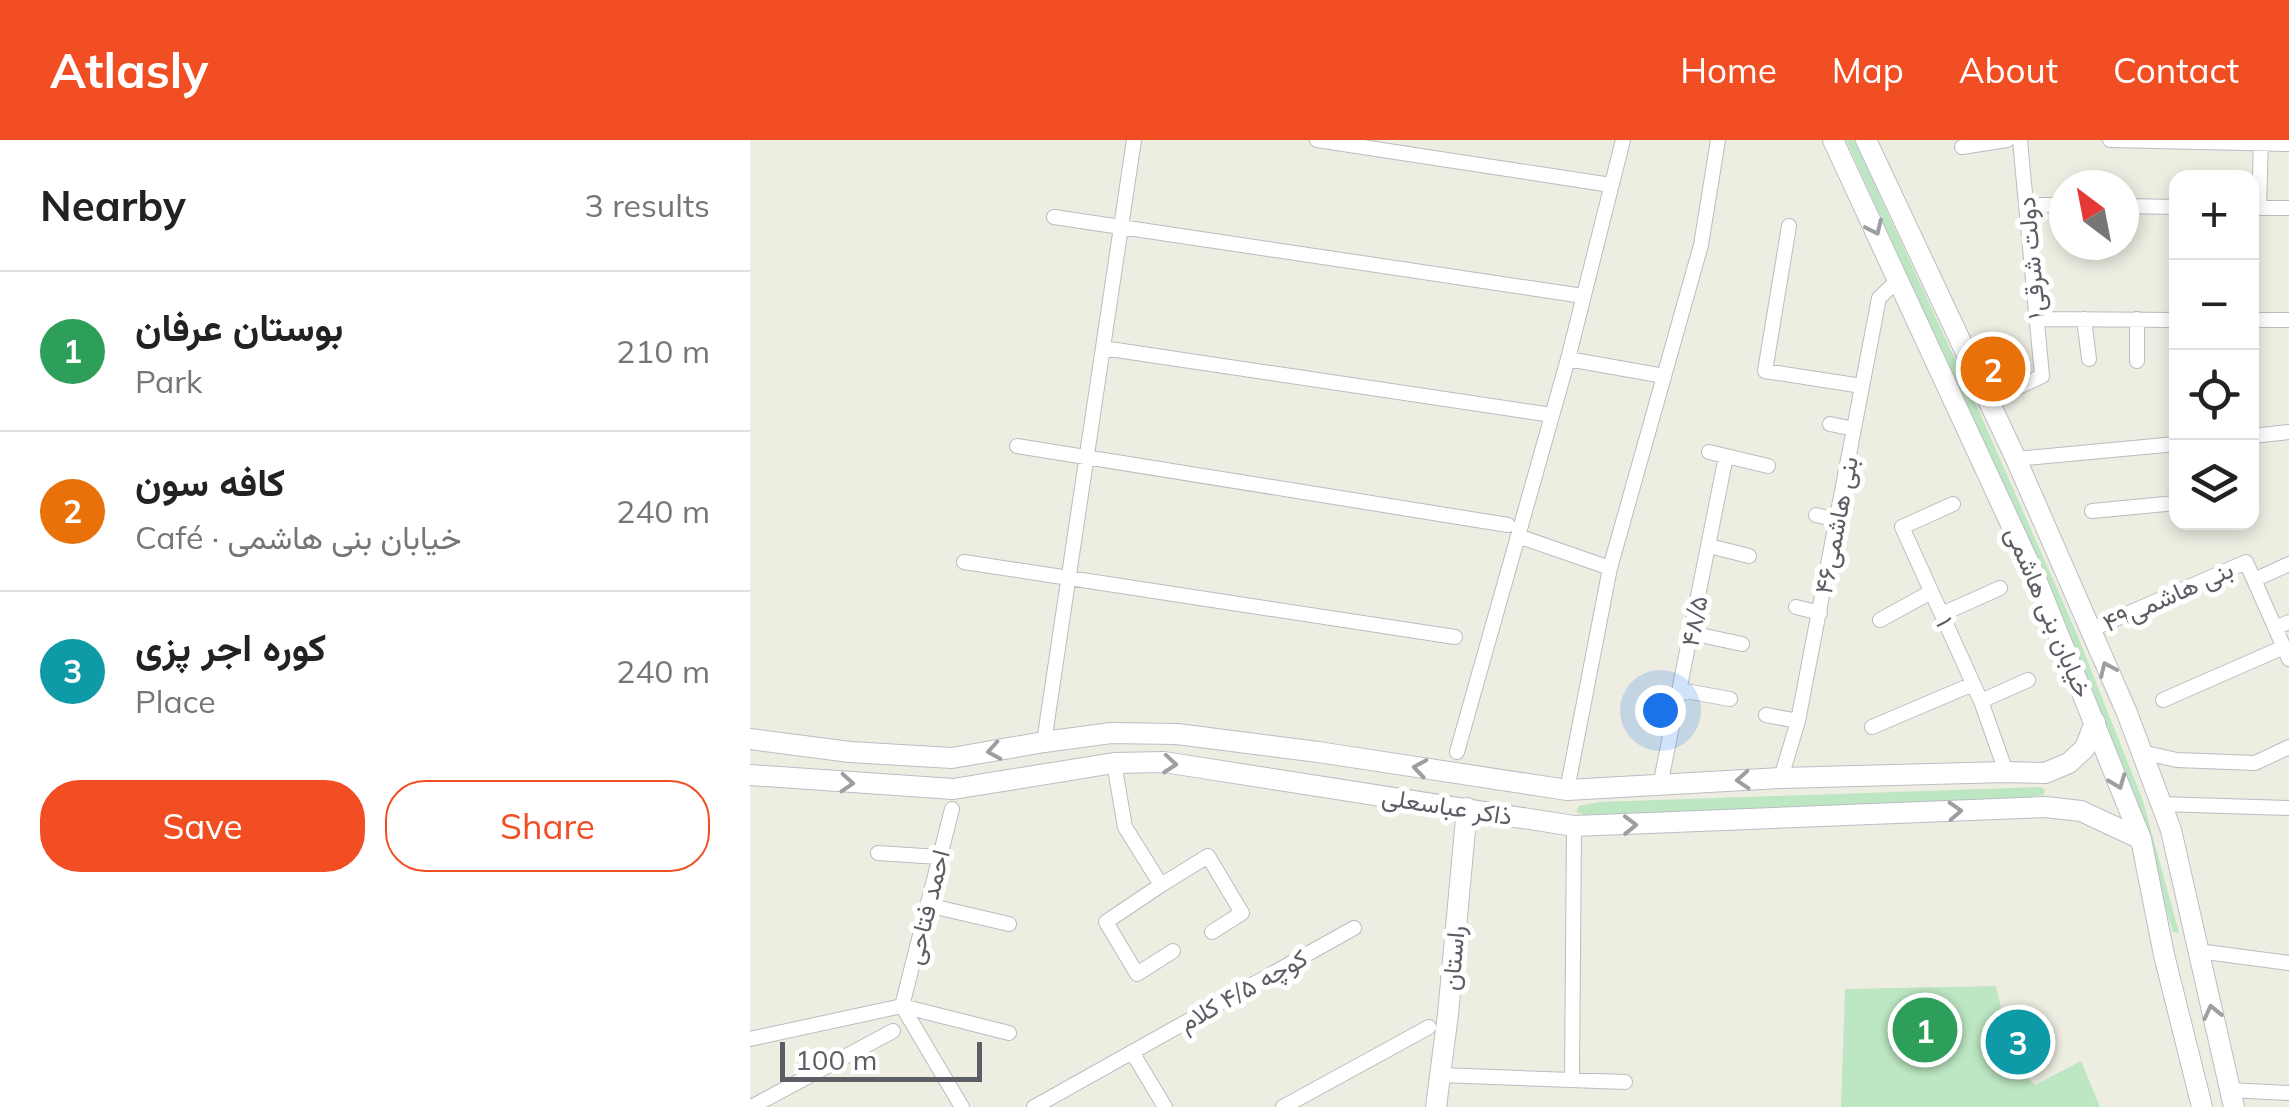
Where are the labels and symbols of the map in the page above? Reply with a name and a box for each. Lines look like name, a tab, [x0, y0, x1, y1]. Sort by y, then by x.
north arrow	[2049, 170, 2139, 260]
street label: ۱دولت شرقی	[2010, 196, 2052, 320]
one-way arrow	[1862, 218, 1882, 236]
pin: 2	[1960, 332, 2026, 406]
street label: بنی هاشمی۴۶	[1807, 453, 1865, 597]
street label: خیابان بنی هاشمی	[1999, 522, 2099, 702]
street label: بنی هاشمی۴۹	[2098, 553, 2238, 639]
street label: ۴۸/۵	[1673, 593, 1714, 649]
street label: ۱	[1930, 612, 1961, 631]
one-way arrow	[2099, 661, 2119, 679]
your location	[1635, 685, 1686, 736]
one-way arrow	[986, 740, 1002, 761]
one-way arrow	[1162, 753, 1178, 774]
one-way arrow	[1412, 759, 1428, 780]
one-way arrow	[1735, 769, 1751, 791]
one-way arrow	[840, 771, 856, 793]
one-way arrow	[2106, 772, 2126, 790]
street label: ذاکر عباسعلی	[1380, 780, 1514, 832]
one-way arrow	[1947, 801, 1963, 822]
one-way arrow	[1622, 815, 1638, 836]
street label: احمد فتاحی	[897, 846, 957, 968]
street label: راستان	[1434, 924, 1472, 992]
street label: کوچه ۴/۵ کلام	[1173, 942, 1313, 1039]
pin: 1	[1892, 992, 1958, 1068]
pin: 3	[1986, 1004, 2050, 1080]
one-way arrow	[2203, 1004, 2224, 1021]
scale bar	[780, 1037, 982, 1082]

